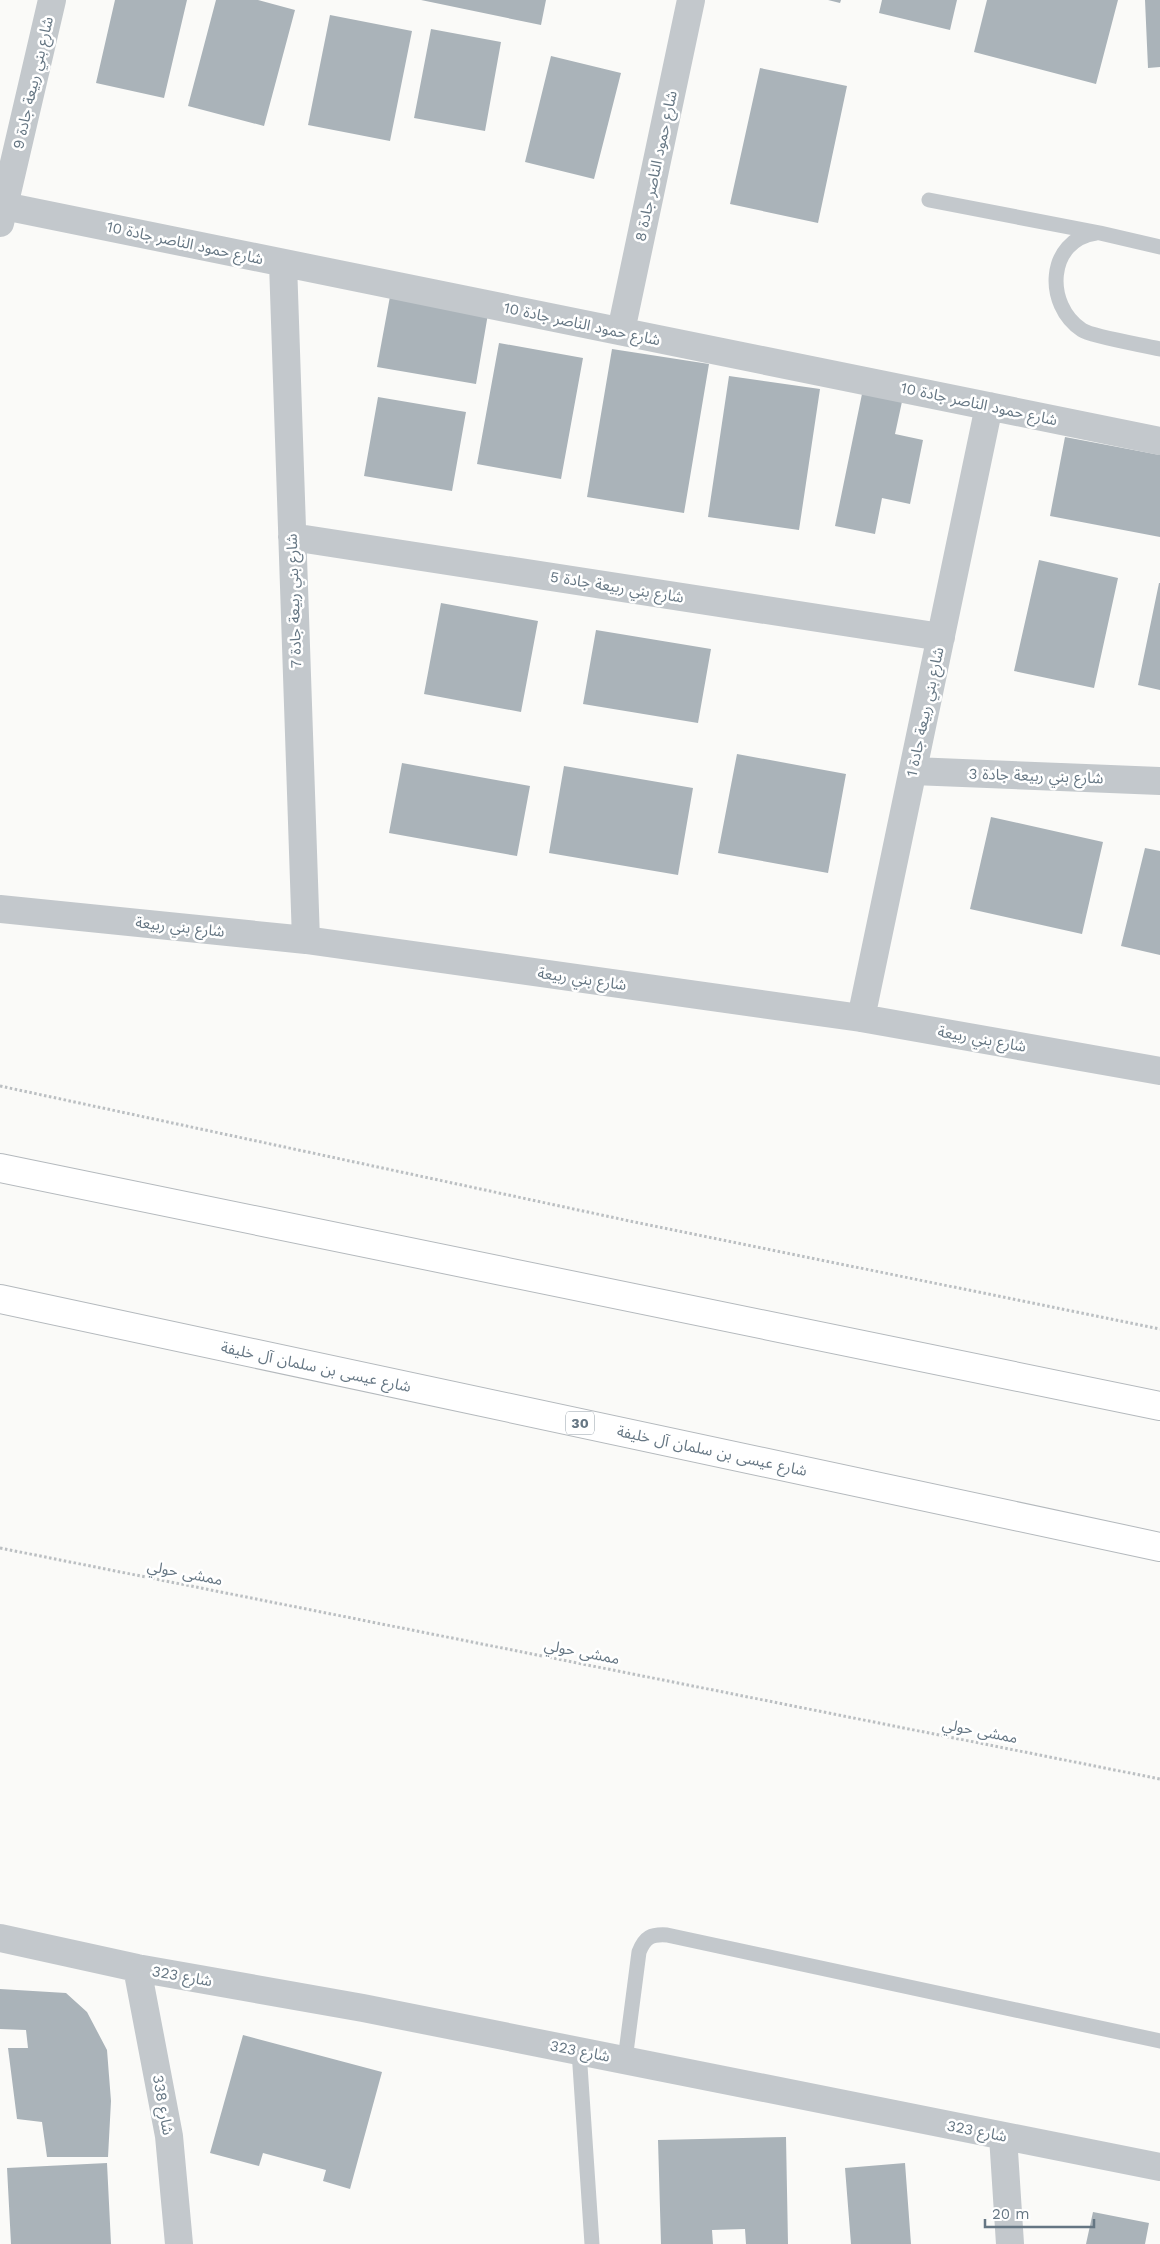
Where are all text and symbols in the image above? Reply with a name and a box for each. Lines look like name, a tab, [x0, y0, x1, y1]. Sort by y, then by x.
street label: شارع بني ربيعة جادة 9	[9, 15, 60, 152]
street label: شارع حمود الناصر جادة 8	[631, 89, 684, 244]
street label: شارع حمود الناصر جادة 10	[104, 218, 265, 271]
street label: شارع حمود الناصر جادة 10	[501, 299, 662, 352]
street label: شارع حمود الناصر جادة 10	[898, 379, 1059, 432]
street label: شارع بني ربيعة جادة 7	[283, 533, 308, 669]
street label: شارع بني ربيعة جادة 5	[549, 568, 685, 609]
street label: شارع بني ربيعة جادة 1	[902, 645, 951, 779]
street label: شارع بني ربيعة جادة 3	[968, 765, 1104, 790]
street label: شارع بني ربيعة	[134, 913, 226, 944]
street label: شارع بني ربيعة	[536, 964, 628, 997]
street label: شارع بني ربيعة	[936, 1022, 1028, 1059]
street label: شارع عيسى بن سلمان آل خليفة	[219, 1338, 413, 1399]
road number: 30	[566, 1412, 594, 1435]
street label: شارع عيسى بن سلمان آل خليفة	[615, 1422, 809, 1483]
street label: ممشى حولي	[145, 1557, 224, 1592]
street label: ممشى حولي	[542, 1636, 621, 1671]
street label: ممشى حولي	[940, 1715, 1019, 1750]
street label: شارع 323	[150, 1962, 214, 1993]
street label: شارع 323	[548, 2036, 612, 2069]
street label: شارع 338	[146, 2073, 177, 2137]
street label: شارع 323	[945, 2116, 1009, 2149]
scale bar	[985, 2196, 1094, 2228]
text: 20 m	[992, 2205, 1030, 2223]

